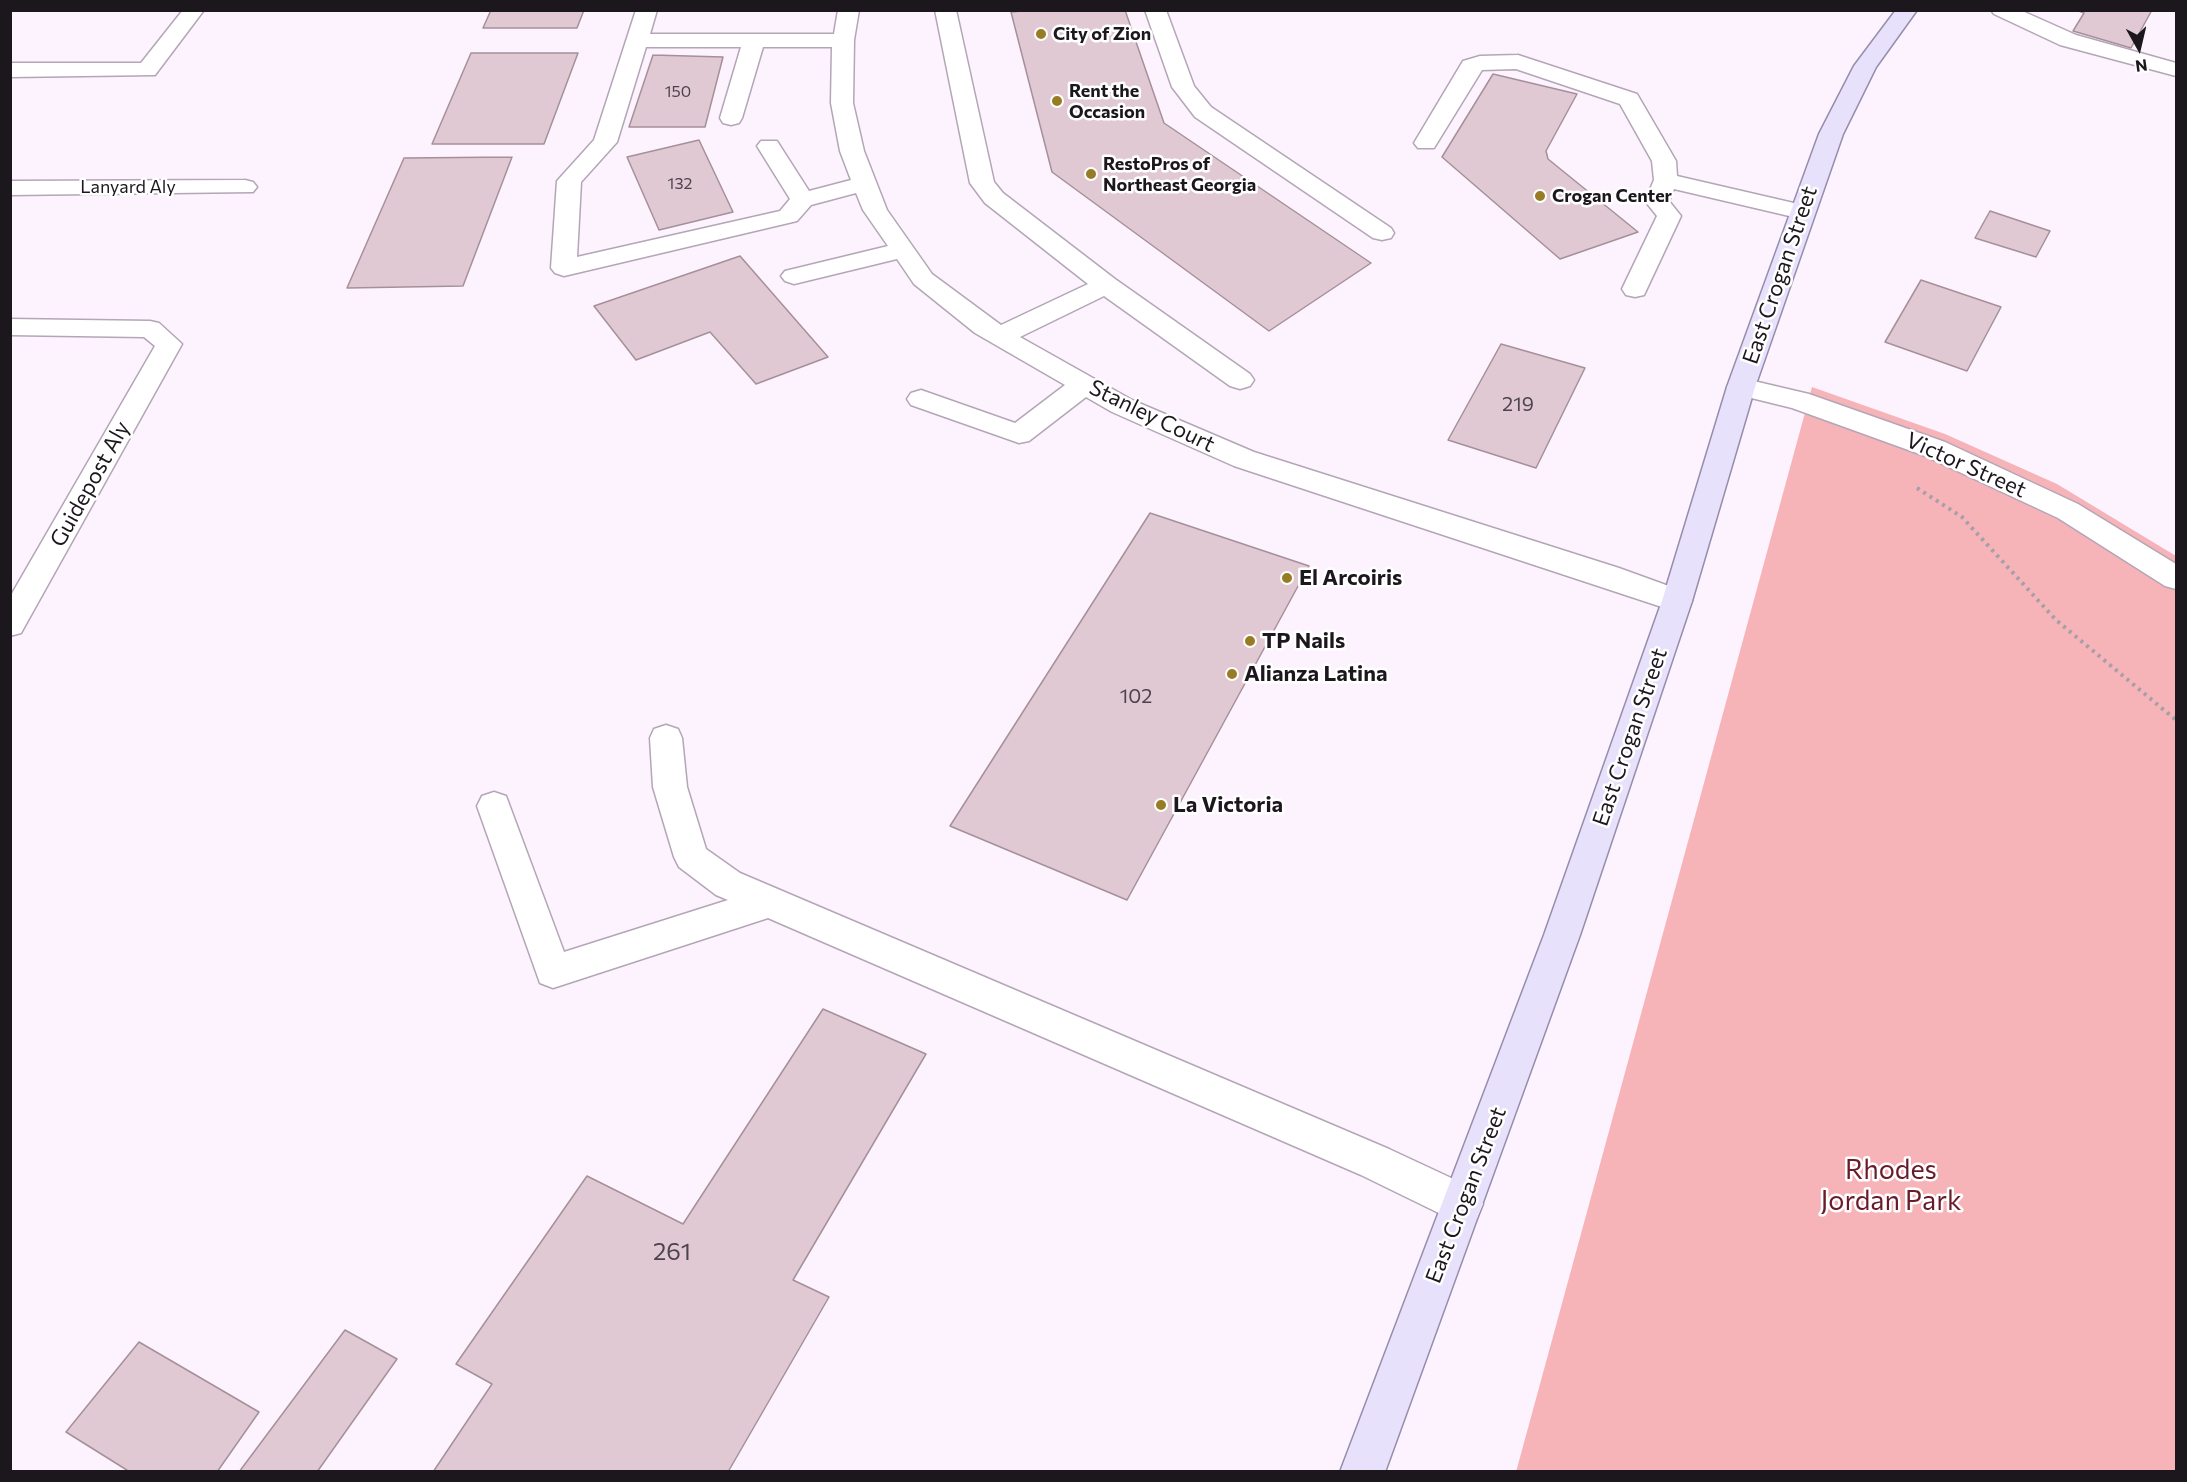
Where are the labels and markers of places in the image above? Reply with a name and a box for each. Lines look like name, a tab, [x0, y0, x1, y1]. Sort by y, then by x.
place label: City of Zion	[1053, 23, 1151, 45]
marker: City of Zion	[1034, 27, 1048, 41]
place label: Rent the Occasion	[1069, 80, 1145, 122]
marker: Rent the Occasion	[1050, 94, 1064, 108]
place label: RestoPros of Northeast Georgia	[1103, 153, 1256, 195]
marker: RestoPros of Northeast Georgia	[1084, 167, 1098, 181]
place label: Crogan Center	[1552, 185, 1672, 207]
marker: Crogan Center	[1533, 189, 1547, 203]
place label: El Arcoiris	[1299, 565, 1402, 591]
marker: El Arcoiris	[1280, 571, 1294, 585]
place label: TP Nails	[1262, 628, 1345, 654]
marker: TP Nails	[1243, 634, 1257, 648]
place label: Alianza Latina	[1244, 661, 1387, 687]
marker: Alianza Latina	[1225, 667, 1239, 681]
place label: La Victoria	[1173, 792, 1283, 818]
marker: La Victoria	[1154, 798, 1168, 812]

